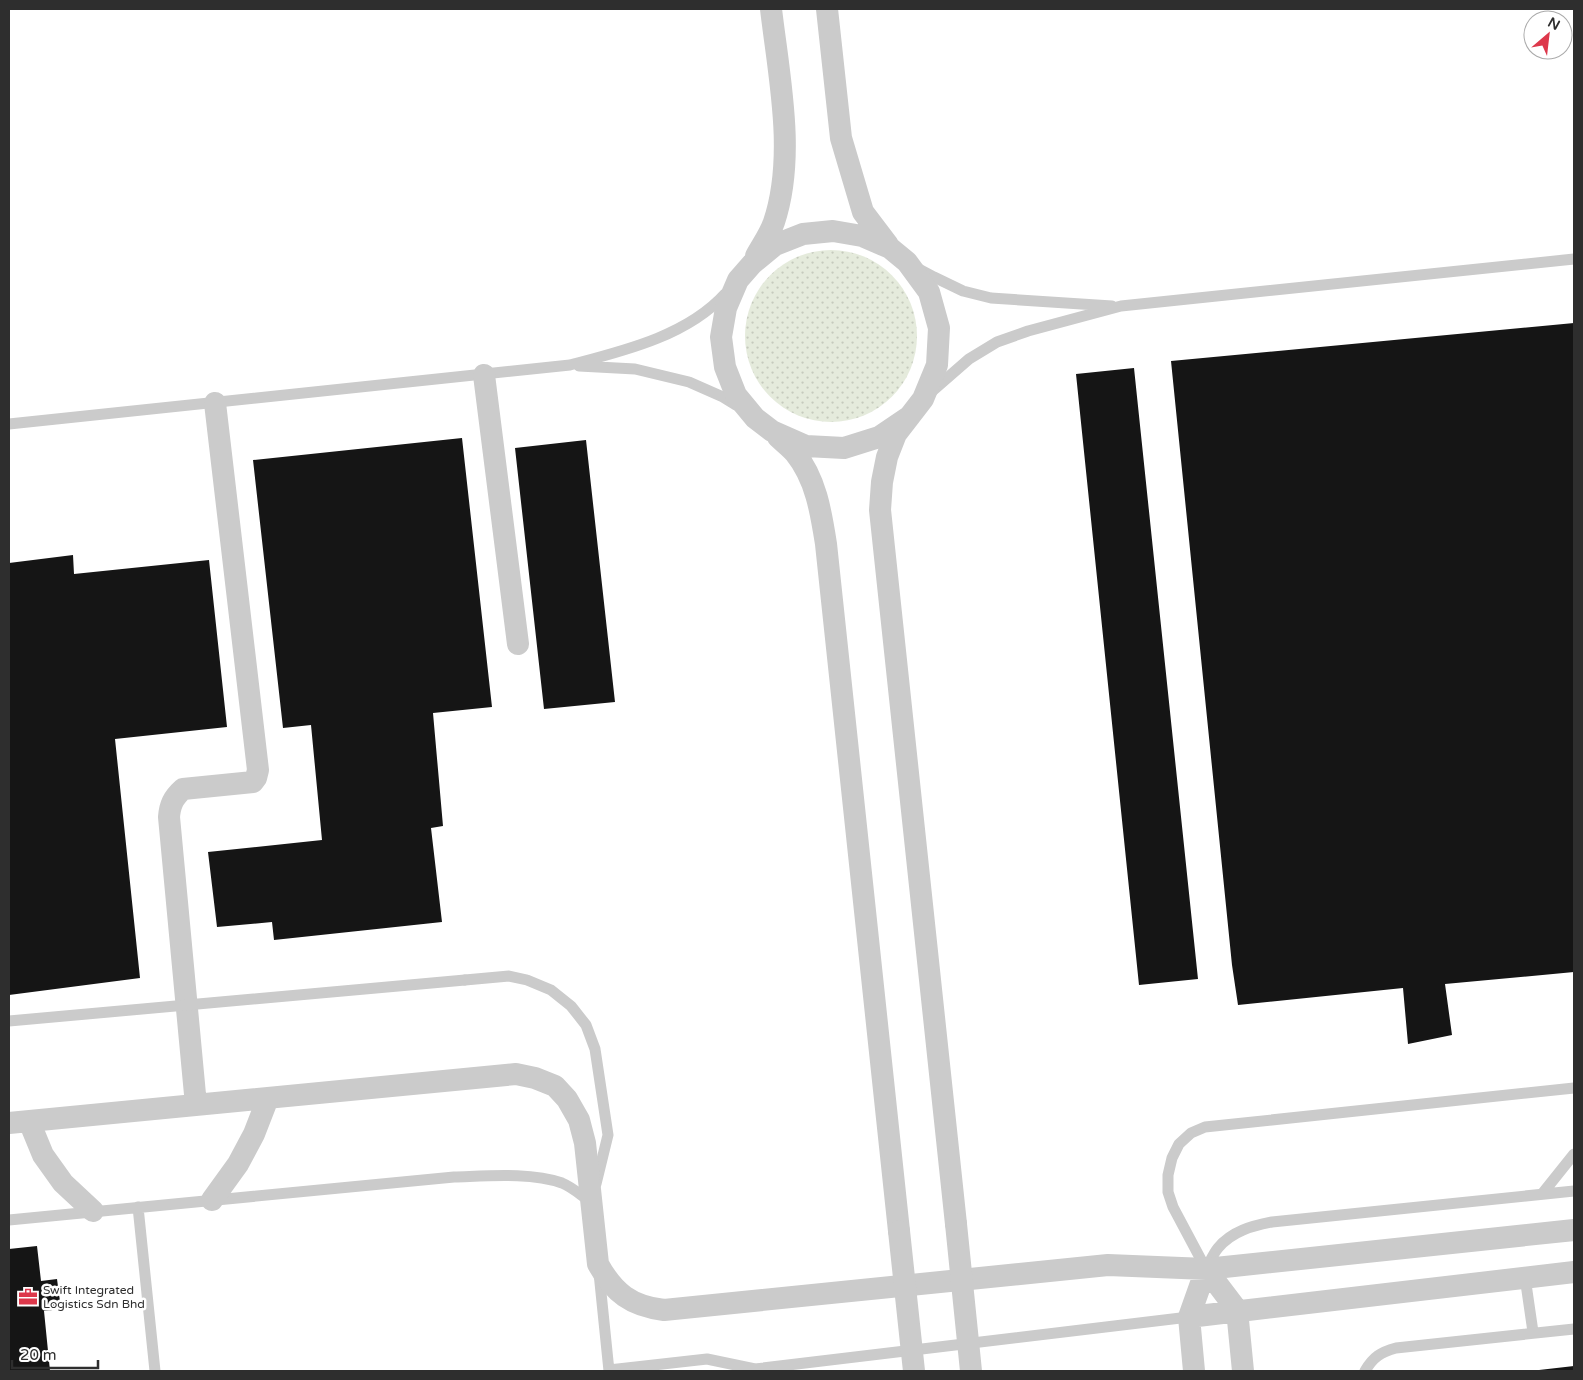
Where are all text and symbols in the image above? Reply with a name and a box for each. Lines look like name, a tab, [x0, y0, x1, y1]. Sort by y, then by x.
north arrow	[1523, 10, 1573, 60]
text: N	[1545, 14, 1563, 34]
place label: Swift Integrated Logistics Sdn Bhd	[43, 1283, 145, 1311]
office icon: Swift Integrated Logistics Sdn Bhd	[17, 1286, 39, 1308]
scale bar	[12, 1338, 99, 1370]
text: 20 m	[20, 1346, 57, 1364]

